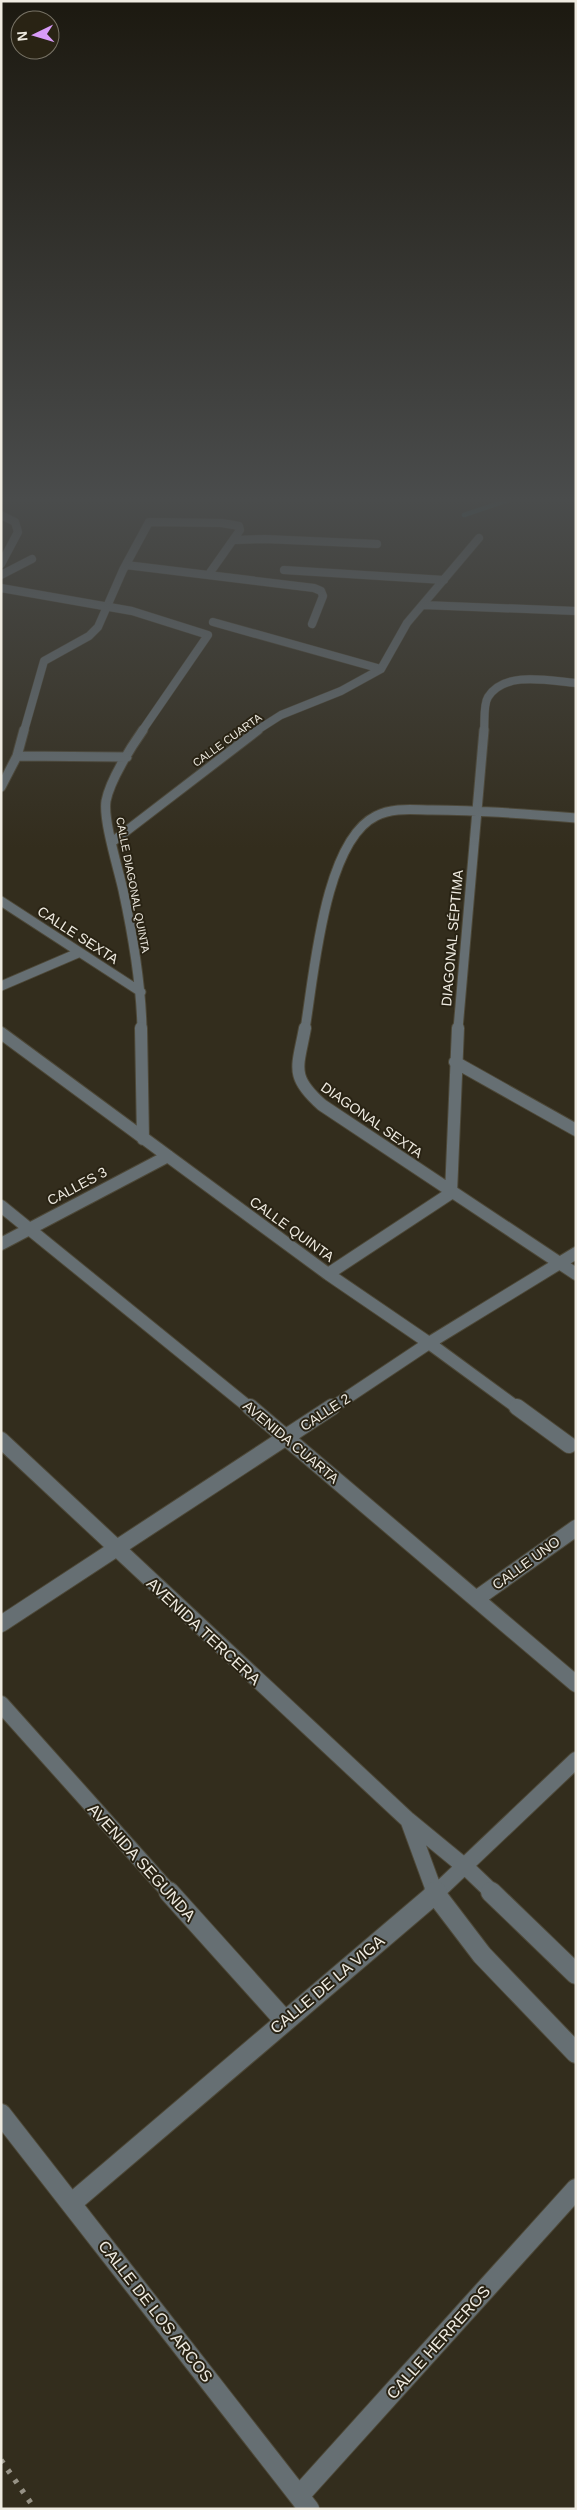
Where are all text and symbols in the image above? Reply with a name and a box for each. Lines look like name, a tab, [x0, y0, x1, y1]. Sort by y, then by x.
north arrow	[10, 10, 60, 60]
text: N	[14, 30, 30, 42]
street label: CALLE CUARTA	[190, 711, 264, 769]
street label: CALLE DIAGONAL QUINTA	[114, 816, 152, 955]
street label: DIAGONAL SÉPTIMA	[438, 868, 466, 1007]
street label: CALLE SEXTA	[35, 903, 122, 967]
street label: DIAGONAL SEXTA	[318, 1079, 427, 1162]
street label: CALLES 3	[44, 1163, 110, 1208]
street label: CALLE QUINTA	[247, 1193, 338, 1265]
street label: CALLE 2	[297, 1390, 353, 1434]
street label: AVENIDA CUARTA	[240, 1397, 343, 1487]
street label: CALLE UNO	[489, 1533, 563, 1593]
street label: AVENIDA TERCERA	[143, 1574, 264, 1689]
street label: AVENIDA SEGUNDA	[85, 1800, 199, 1925]
street label: CALLE DE LA VIGA	[267, 1932, 388, 2037]
street label: CALLE DE LOS ARCOS	[95, 2237, 216, 2385]
street label: CALLE HERREROS	[383, 2282, 493, 2402]

